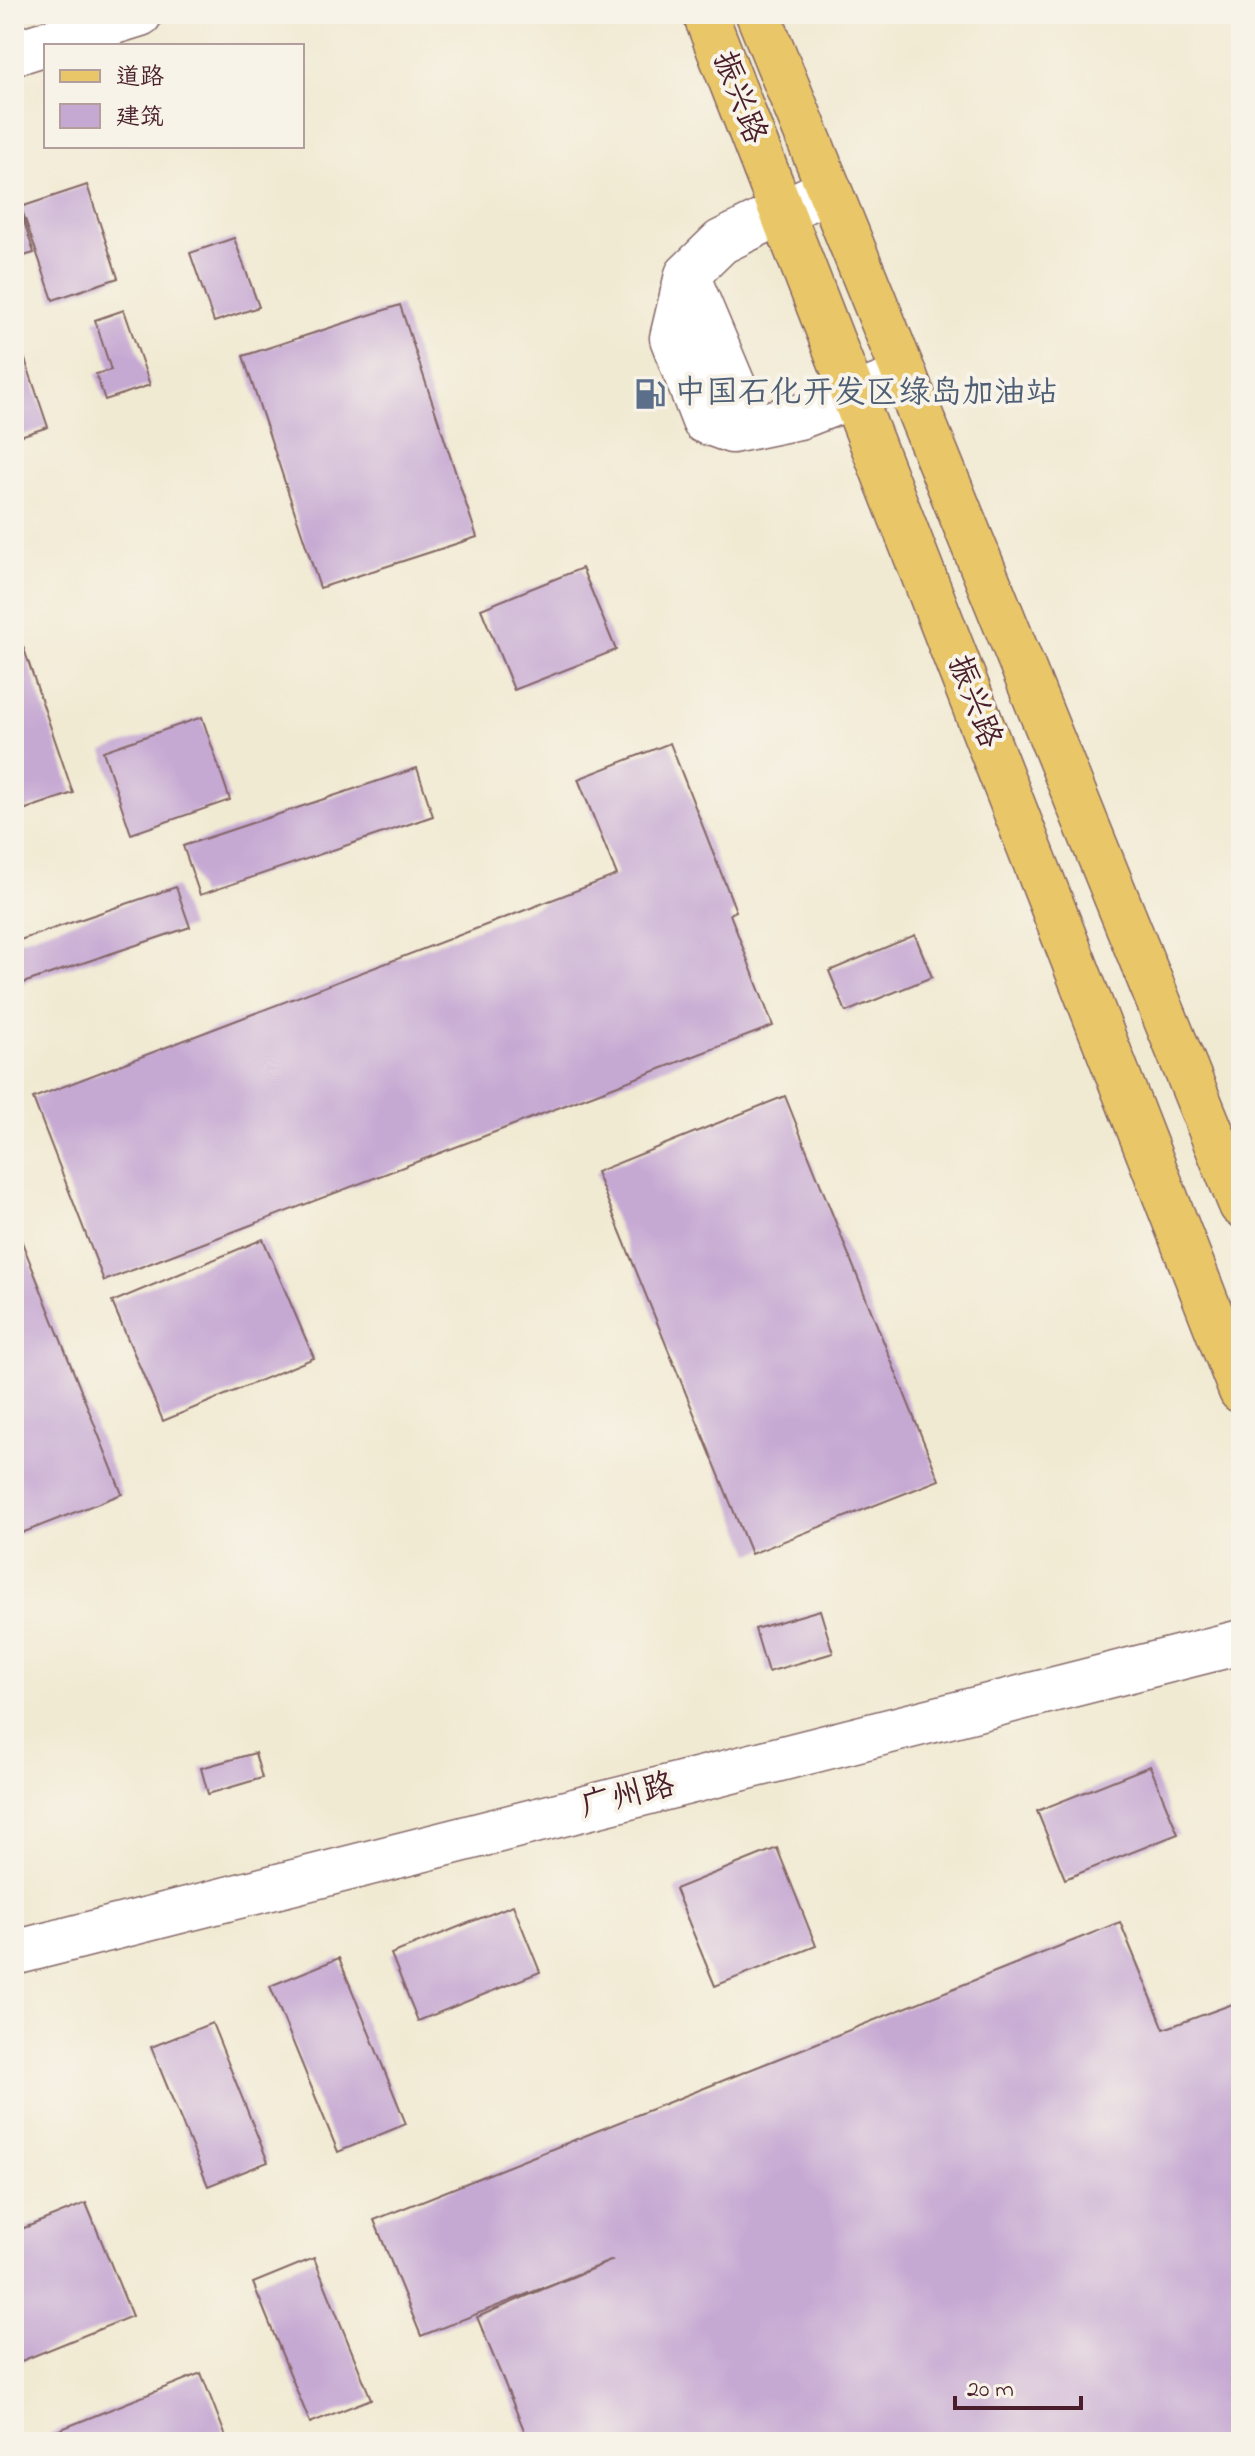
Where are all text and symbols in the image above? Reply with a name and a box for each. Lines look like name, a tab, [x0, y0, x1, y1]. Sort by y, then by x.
legend	[44, 44, 304, 148]
street label: 振兴路	[699, 45, 777, 151]
text: 道路	[116, 61, 164, 96]
text: 建筑	[116, 101, 164, 136]
place label: 中国石化开发区绿岛加油站	[674, 371, 1058, 418]
fuel station icon: 中国石化开发区绿岛加油站	[633, 377, 667, 411]
street label: 振兴路	[934, 649, 1012, 755]
street label: 广州路	[576, 1763, 680, 1831]
scale bar	[955, 2360, 1081, 2410]
text: 20 m	[967, 2373, 1014, 2408]

